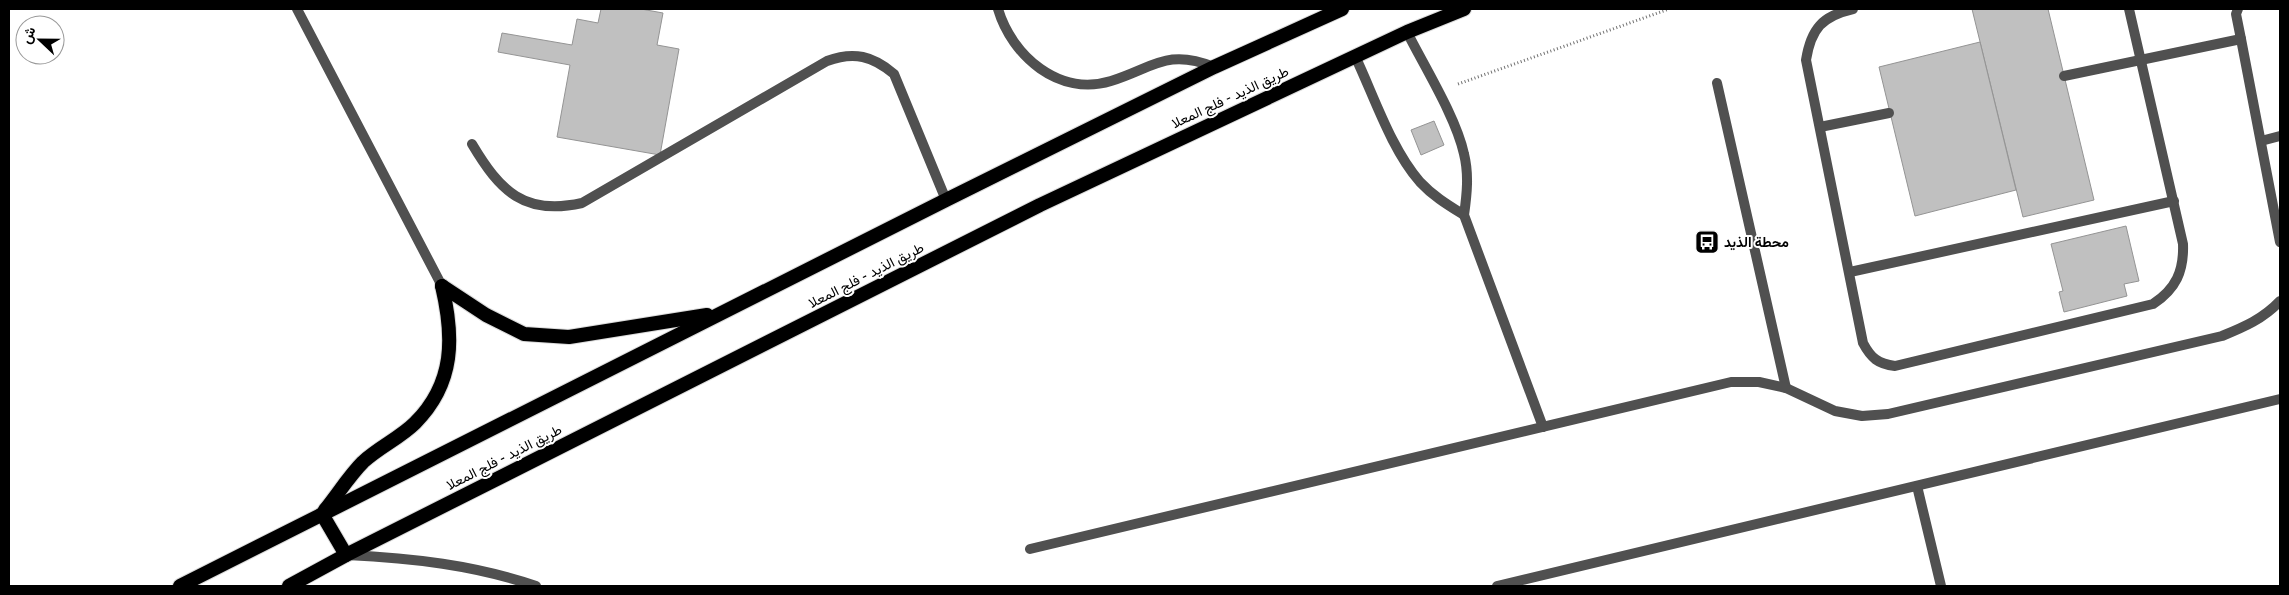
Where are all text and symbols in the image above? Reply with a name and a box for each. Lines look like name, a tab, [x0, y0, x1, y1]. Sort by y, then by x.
north arrow	[15, 15, 65, 65]
text: ش	[16, 24, 40, 46]
street label: طريق الذيد - فلج المعلا	[1169, 62, 1292, 134]
bus stop icon: محطة الذيد	[1694, 229, 1720, 255]
place label: محطة الذيد	[1724, 233, 1789, 251]
street label: طريق الذيد - فلج المعلا	[805, 238, 928, 314]
street label: طريق الذيد - فلج المعلا	[443, 420, 566, 496]

